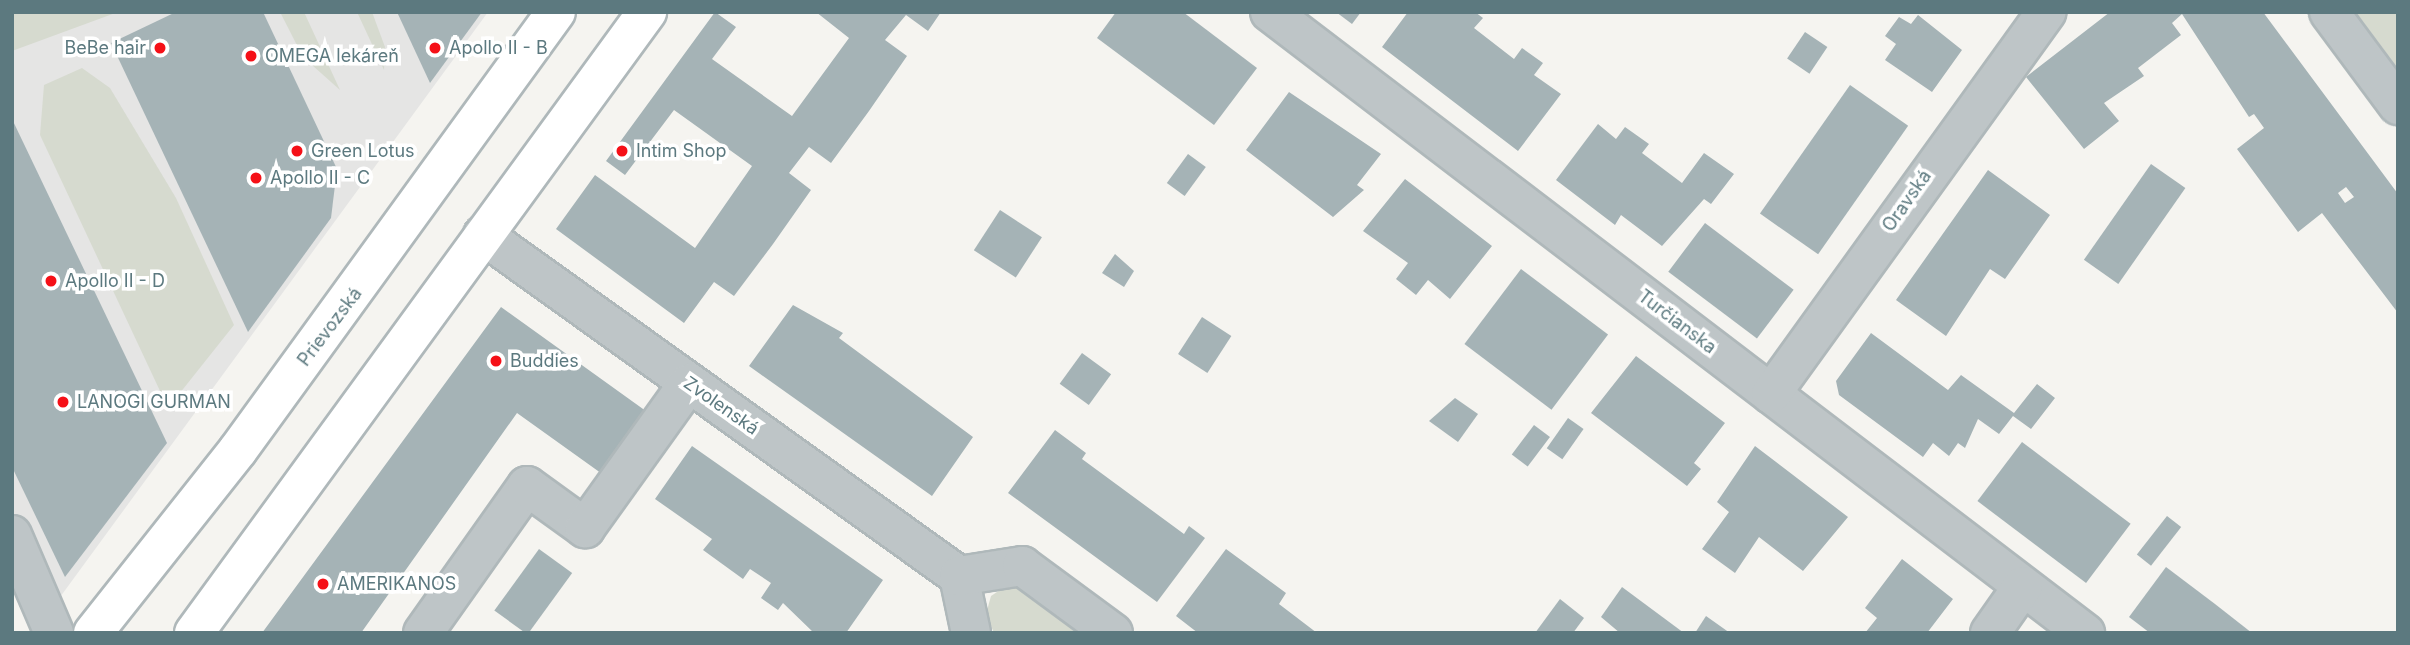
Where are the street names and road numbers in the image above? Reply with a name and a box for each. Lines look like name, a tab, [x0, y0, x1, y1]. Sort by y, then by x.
street label: Oravská	[1878, 166, 1936, 236]
street label: Prievozská	[293, 283, 367, 371]
street label: Turčianska	[1634, 286, 1720, 358]
street label: Zvolenská	[679, 372, 763, 440]

